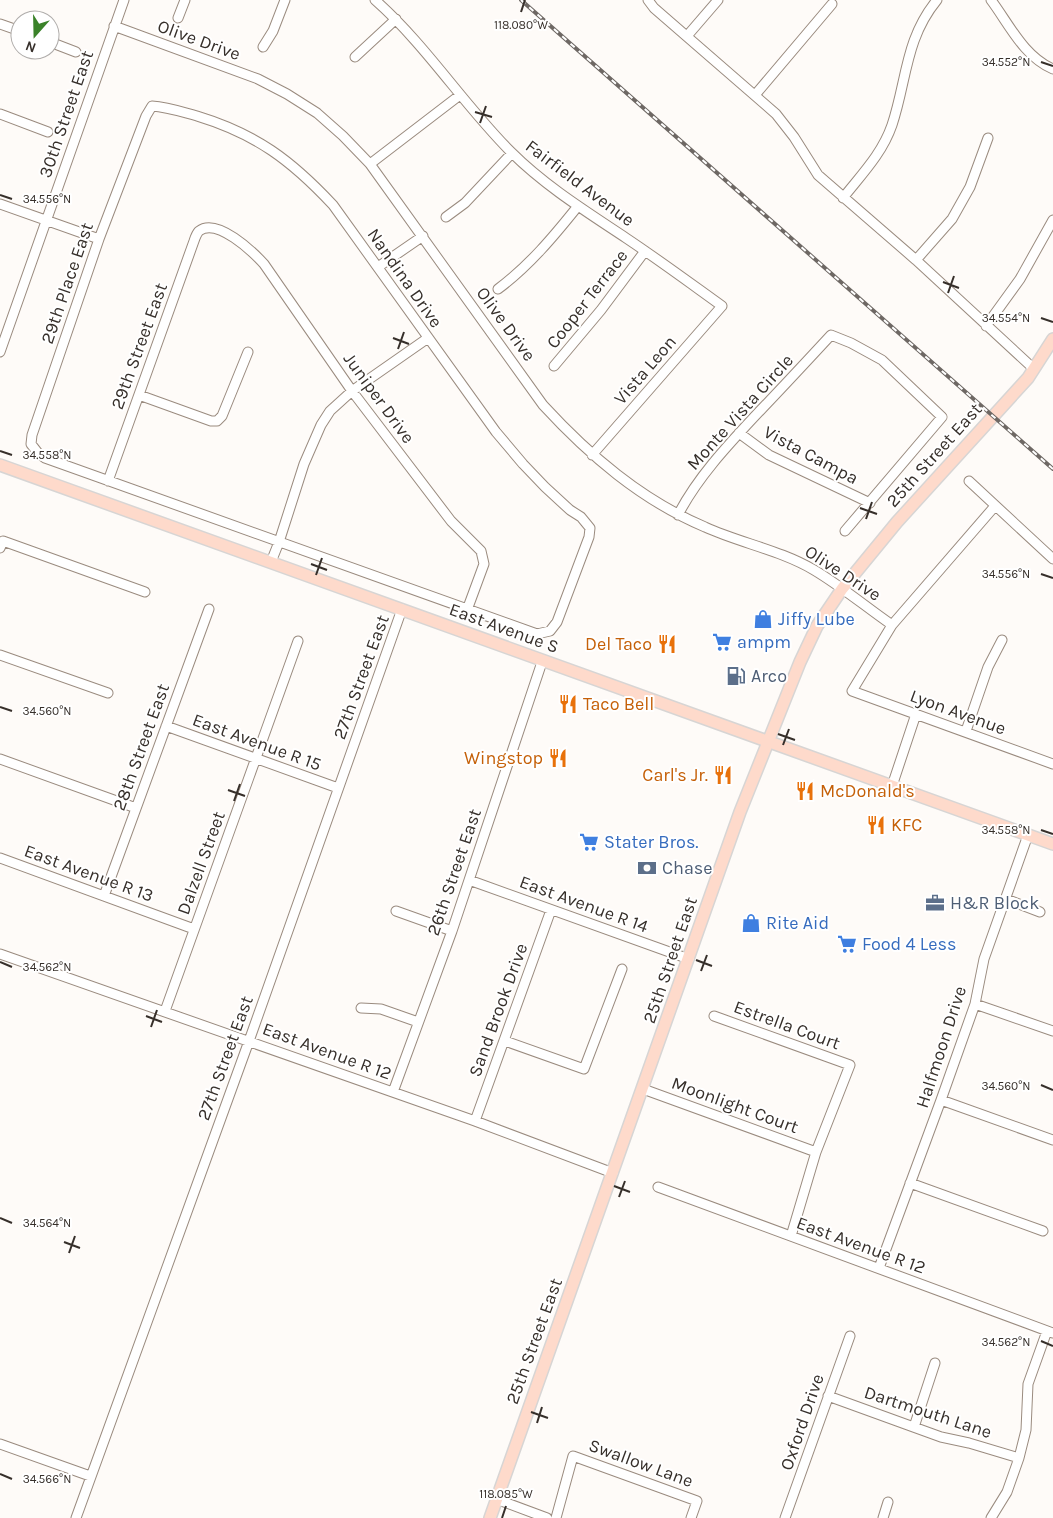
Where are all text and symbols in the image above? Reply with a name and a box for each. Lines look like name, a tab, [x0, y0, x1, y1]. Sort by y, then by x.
north arrow	[10, 10, 60, 60]
street label: Olive Drive	[155, 15, 243, 65]
text: 118.080°W	[494, 18, 548, 32]
text: N	[23, 37, 38, 56]
street label: 30th Street East	[34, 47, 98, 181]
text: 34.552°N	[982, 55, 1030, 69]
street label: Fairfield Avenue	[521, 135, 639, 231]
text: 34.556°N	[23, 192, 71, 206]
street label: 29th Place East	[36, 219, 98, 347]
street label: Nandina Drive	[363, 224, 447, 332]
street label: Cooper Terrace	[542, 245, 632, 353]
street label: 29th Street East	[106, 280, 172, 412]
street label: Olive Drive	[472, 282, 540, 366]
text: 34.554°N	[982, 311, 1030, 325]
street label: Vista Leon	[609, 331, 681, 409]
street label: Juniper Drive	[339, 348, 419, 448]
street label: Monte Vista Circle	[682, 349, 798, 475]
street label: 25th Street East	[882, 398, 987, 512]
street label: Vista Campa	[760, 421, 862, 489]
text: 34.558°N	[22, 448, 72, 462]
street label: Olive Drive	[801, 540, 885, 606]
text: 34.556°N	[982, 567, 1030, 581]
street label: East Avenue S	[446, 598, 562, 658]
shop icon: Jiffy Lube	[752, 608, 774, 630]
place label: Jiffy Lube	[778, 608, 855, 630]
street label: 27th Street East	[328, 612, 394, 742]
supermarket icon: ampm	[711, 631, 733, 653]
place label: ampm	[737, 631, 791, 653]
place label: Del Taco	[585, 633, 652, 655]
restaurant icon: Del Taco	[656, 633, 678, 655]
fuel station icon: Arco	[725, 665, 747, 687]
place label: Arco	[751, 665, 787, 687]
street label: 28th Street East	[108, 680, 174, 813]
street label: Lyon Avenue	[907, 684, 1009, 740]
restaurant icon: Taco Bell	[557, 693, 579, 715]
place label: Taco Bell	[583, 693, 654, 715]
text: 34.560°N	[23, 704, 72, 718]
street label: East Avenue R 15	[190, 708, 324, 776]
place label: Wingstop	[464, 747, 543, 769]
restaurant icon: Wingstop	[547, 747, 569, 769]
place label: Carl's Jr.	[642, 764, 708, 786]
restaurant icon: Carl's Jr.	[712, 764, 734, 786]
restaurant icon: McDonald's	[794, 780, 816, 802]
place label: McDonald's	[820, 780, 915, 802]
street label: 26th Street East	[422, 806, 486, 938]
street label: Dalzell Street	[172, 808, 230, 918]
restaurant icon: KFC	[865, 814, 887, 836]
place label: KFC	[891, 814, 922, 836]
text: 34.558°N	[981, 823, 1031, 837]
supermarket icon: Stater Bros.	[578, 831, 600, 853]
place label: Stater Bros.	[604, 831, 699, 853]
street label: East Avenue R 13	[21, 839, 157, 907]
bank icon: Chase	[636, 857, 658, 879]
place label: Chase	[662, 857, 713, 879]
street label: East Avenue R 14	[517, 871, 651, 937]
office icon: H&R Block	[924, 892, 946, 914]
place label: H&R Block	[950, 892, 1039, 914]
street label: 25th Street East	[638, 894, 702, 1026]
shop icon: Rite Aid	[740, 912, 762, 934]
place label: Rite Aid	[766, 912, 829, 934]
supermarket icon: Food 4 Less	[836, 933, 858, 955]
place label: Food 4 Less	[862, 933, 956, 955]
street label: Sand Brook Drive	[464, 940, 532, 1080]
text: 34.562°N	[23, 960, 71, 974]
street label: Halfmoon Drive	[911, 983, 971, 1111]
street label: 27th Street East	[192, 993, 258, 1123]
street label: Estrella Court	[731, 996, 843, 1054]
street label: East Avenue R 12	[259, 1017, 395, 1085]
street label: Moonlight Court	[669, 1072, 802, 1138]
text: 34.560°N	[982, 1079, 1031, 1093]
street label: East Avenue R 12	[793, 1211, 929, 1279]
text: 34.564°N	[23, 1216, 71, 1230]
street label: 25th Street East	[501, 1275, 567, 1407]
text: 34.562°N	[982, 1335, 1030, 1349]
street label: Oxford Drive	[775, 1371, 829, 1473]
street label: Dartmouth Lane	[861, 1381, 995, 1443]
street label: Swallow Lane	[586, 1434, 696, 1492]
text: 34.566°N	[23, 1472, 71, 1486]
text: 118.085°W	[479, 1487, 533, 1501]

